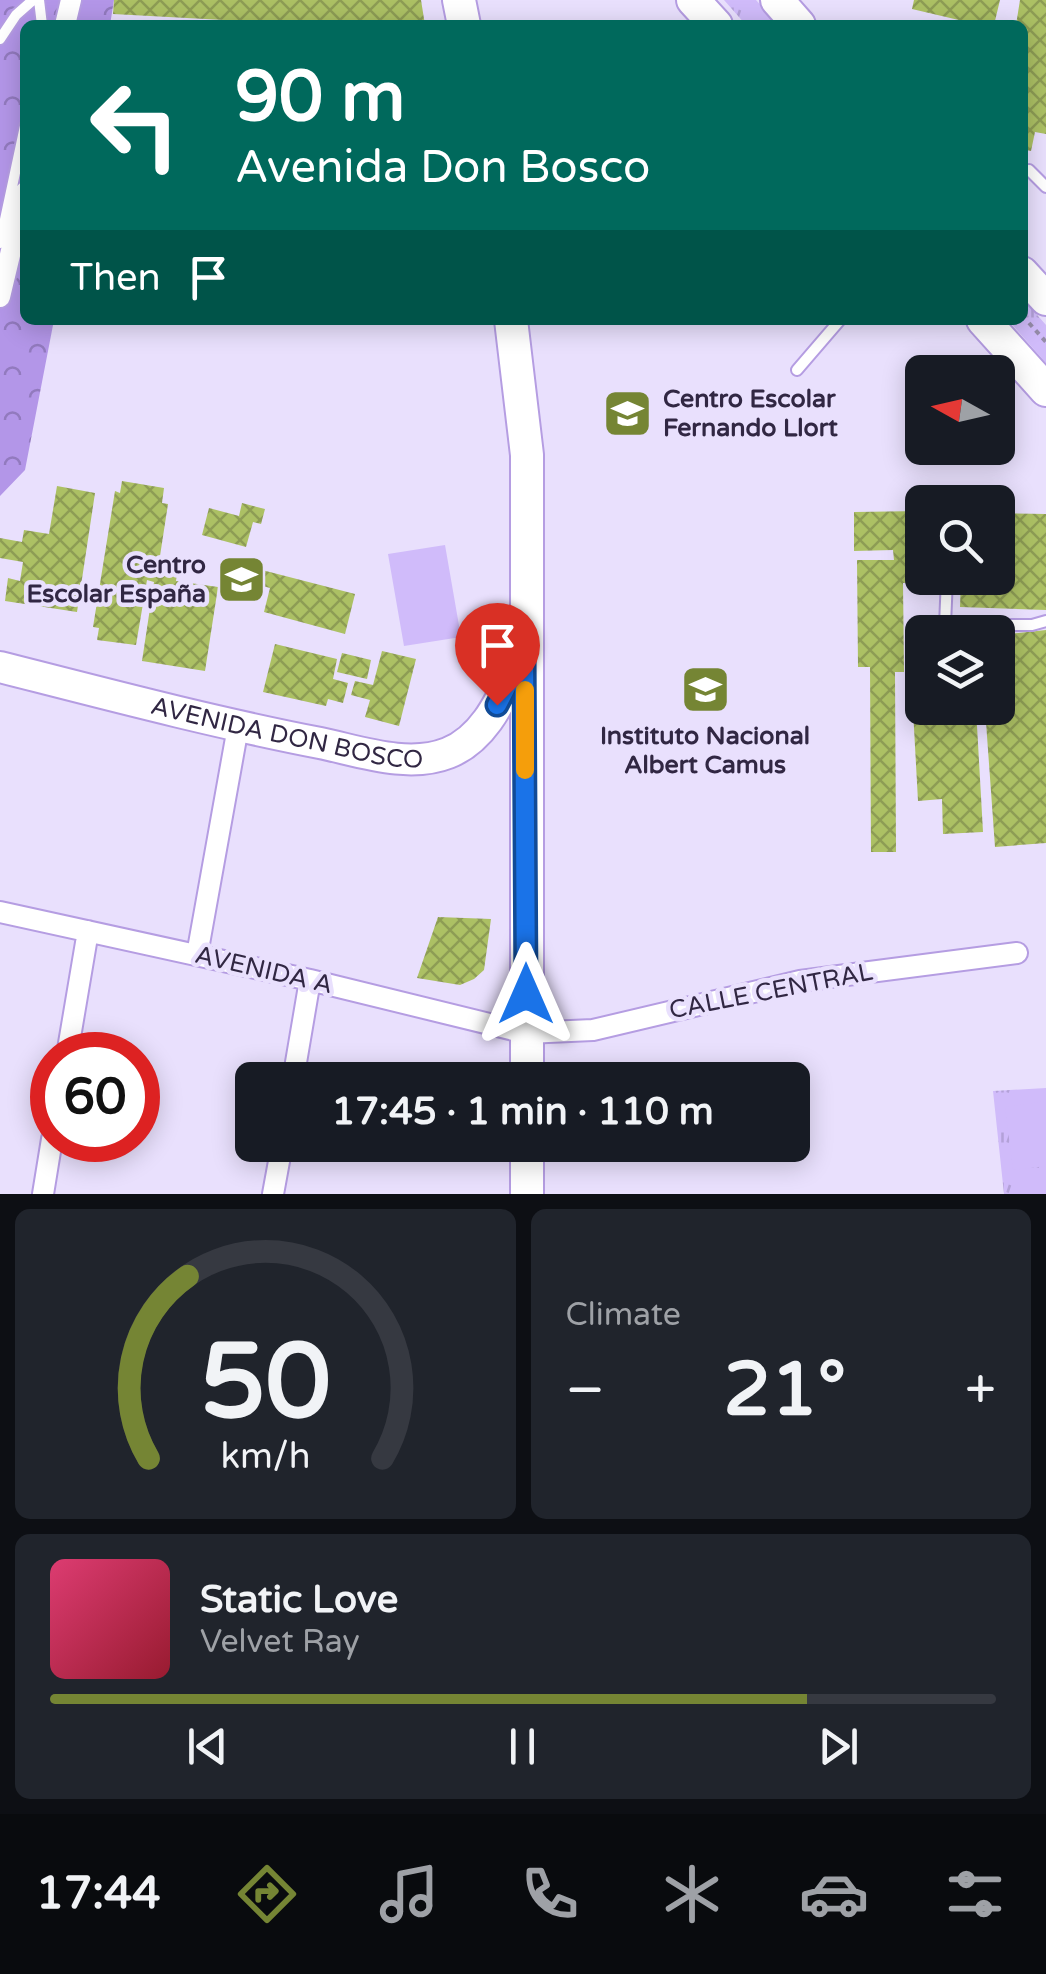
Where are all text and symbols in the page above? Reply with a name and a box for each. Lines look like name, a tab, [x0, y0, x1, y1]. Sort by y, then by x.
text: 90 m	[235, 56, 405, 140]
icon: left	[70, 60, 200, 190]
text: Avenida Don Bosco	[235, 141, 650, 195]
icon: arrive	[181, 250, 236, 305]
text: Then	[70, 255, 161, 301]
north arrow	[905, 355, 1015, 465]
map controls	[905, 355, 1015, 725]
place label: Centro Escolar Fernando Llort	[663, 384, 838, 443]
school or university icon: Centro Escolar Fernando Llort	[602, 387, 654, 439]
button: search	[905, 485, 1015, 595]
place label: Centro Escolar España	[27, 550, 206, 609]
school or university icon: Centro Escolar España	[215, 553, 267, 605]
pin	[455, 603, 540, 706]
button: layers	[905, 615, 1015, 725]
icon: arrive	[470, 618, 525, 673]
school or university icon: Instituto Nacional Albert Camus	[679, 664, 731, 716]
street label: AVENIDA DON BOSCO	[148, 691, 423, 775]
place label: Instituto Nacional Albert Camus	[600, 721, 810, 780]
street label: AVENIDA A	[192, 940, 336, 1000]
position arrow	[474, 942, 578, 1046]
street label: CALLE CENTRAL	[667, 956, 876, 1025]
speed limit sign: 60	[30, 1032, 160, 1162]
text: 17:45 · 1 min · 110 m	[331, 1089, 714, 1135]
text: Climate	[566, 1296, 681, 1334]
text: 50	[200, 1321, 331, 1446]
text: 21°	[724, 1345, 846, 1435]
text: −	[566, 1358, 605, 1424]
text: +	[965, 1358, 996, 1424]
text: km/h	[220, 1435, 310, 1478]
text: Static Love	[200, 1577, 398, 1623]
text: Velvet Ray	[200, 1623, 360, 1661]
icon: previous	[180, 1719, 235, 1774]
icon: pause	[495, 1719, 550, 1774]
icon: next	[811, 1719, 866, 1774]
icon: directions	[232, 1859, 302, 1929]
icon: music	[374, 1859, 444, 1929]
icon: phone	[515, 1859, 585, 1929]
icon: climate	[657, 1859, 727, 1929]
icon: car	[799, 1859, 869, 1929]
icon: filters	[940, 1859, 1010, 1929]
text: 17:44	[36, 1867, 161, 1921]

